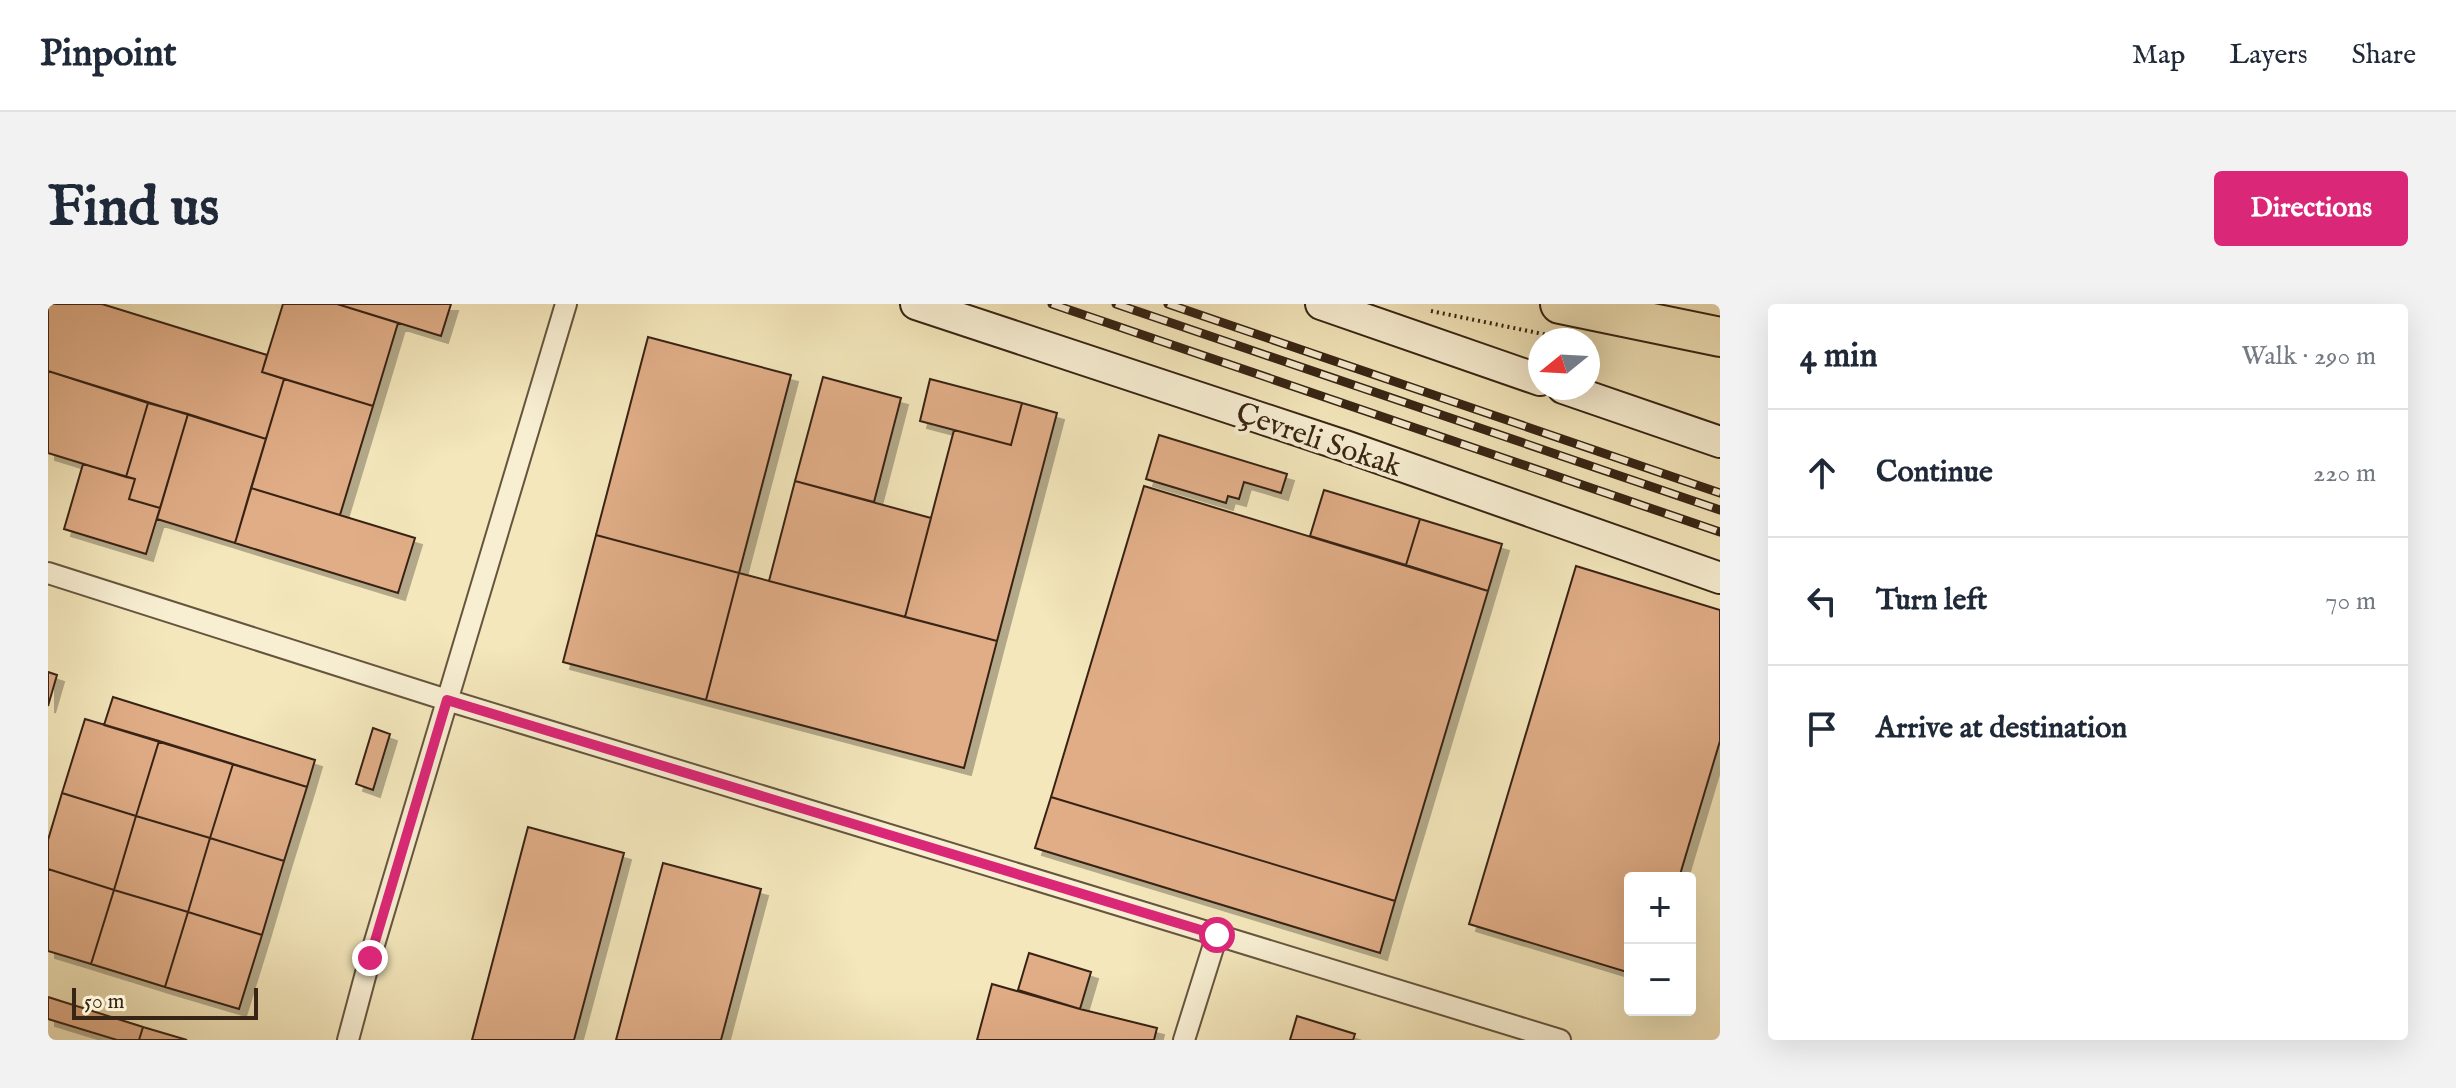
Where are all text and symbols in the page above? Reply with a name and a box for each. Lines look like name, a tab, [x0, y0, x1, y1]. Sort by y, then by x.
text: Pinpoint	[40, 31, 177, 79]
text: Map	[2132, 38, 2185, 73]
text: Layers	[2229, 38, 2308, 73]
text: Share	[2352, 38, 2416, 73]
button: Directions	[2214, 171, 2408, 246]
text: Find us	[48, 173, 219, 244]
north arrow	[1528, 328, 1600, 400]
text: 4 min	[1800, 335, 1878, 378]
text: Walk · 290 m	[2241, 340, 2376, 373]
street label: Çevreli Sokak	[1231, 395, 1407, 487]
icon: ahead	[1800, 451, 1844, 495]
text: Continue	[1876, 454, 1993, 492]
text: 220 m	[2313, 457, 2376, 490]
icon: left	[1800, 579, 1844, 623]
text: Turn left	[1876, 582, 1987, 620]
text: 70 m	[2325, 585, 2376, 618]
icon: arrive	[1800, 707, 1844, 751]
text: Arrive at destination	[1876, 710, 2127, 748]
map controls	[1624, 872, 1696, 1016]
button: +	[1624, 872, 1696, 944]
route start	[1199, 917, 1235, 953]
route end	[352, 940, 388, 976]
button: −	[1624, 944, 1696, 1016]
scale bar	[72, 984, 258, 1020]
text: 50 m	[84, 988, 125, 1016]

